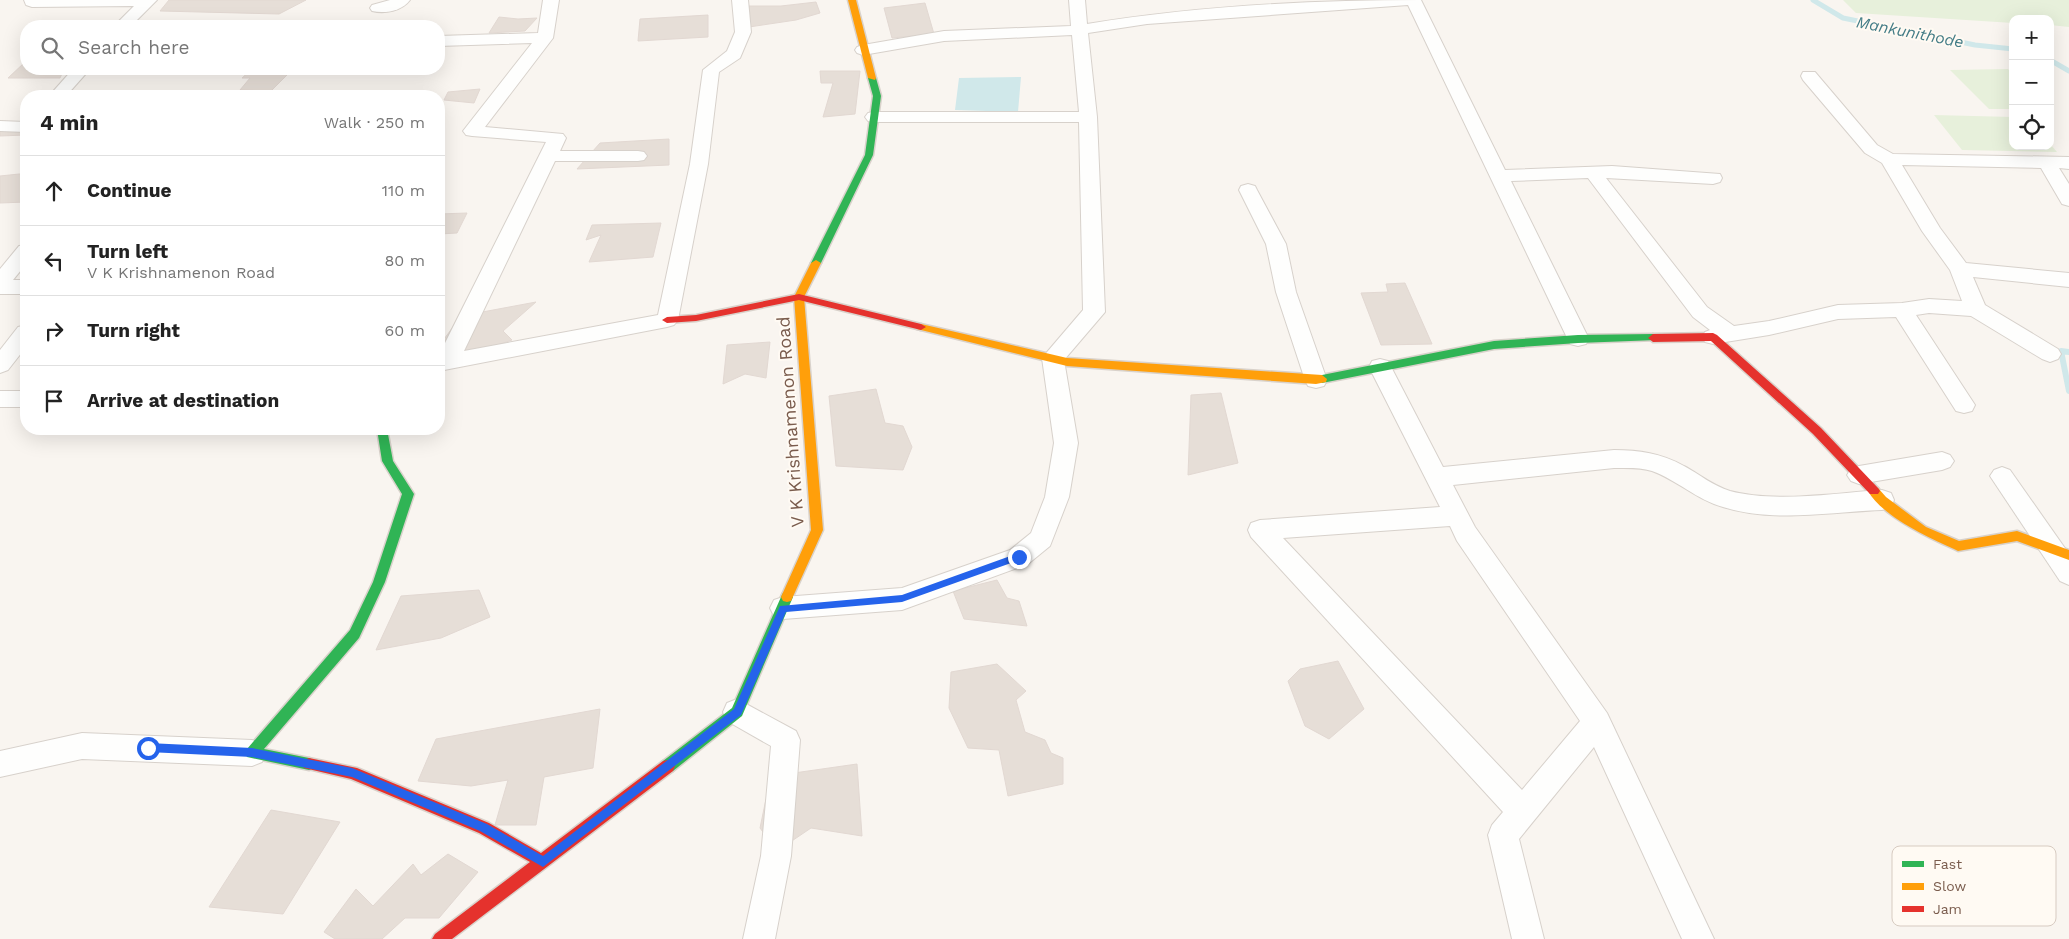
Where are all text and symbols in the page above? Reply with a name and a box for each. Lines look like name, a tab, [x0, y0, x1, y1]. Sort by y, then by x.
water label: Mankunithode	[1855, 12, 1965, 52]
map controls	[2009, 15, 2054, 150]
button: +	[2009, 15, 2054, 60]
search box	[20, 20, 445, 75]
icon: search	[38, 34, 66, 62]
text: Search here	[78, 36, 189, 59]
button: −	[2009, 60, 2054, 105]
button: locate	[2009, 105, 2054, 150]
text: 4 min	[40, 110, 98, 135]
text: Walk · 250 m	[324, 113, 425, 132]
icon: ahead	[40, 177, 68, 205]
text: Continue	[87, 179, 171, 202]
text: 110 m	[382, 181, 425, 200]
text: Turn left	[87, 240, 168, 263]
icon: left	[40, 247, 68, 275]
text: 80 m	[384, 251, 425, 270]
text: V K Krishnamenon Road	[87, 263, 275, 282]
street label: V K Krishnamenon Road	[772, 316, 808, 528]
icon: right	[40, 317, 68, 345]
text: Turn right	[87, 319, 180, 342]
text: 60 m	[385, 321, 425, 340]
icon: arrive	[40, 387, 68, 415]
text: Arrive at destination	[87, 389, 279, 412]
route end	[1008, 546, 1031, 569]
route start	[137, 737, 160, 760]
legend	[1892, 846, 2056, 926]
text: Fast	[1933, 856, 1962, 872]
text: Slow	[1933, 878, 1966, 894]
text: Jam	[1933, 901, 1962, 917]

